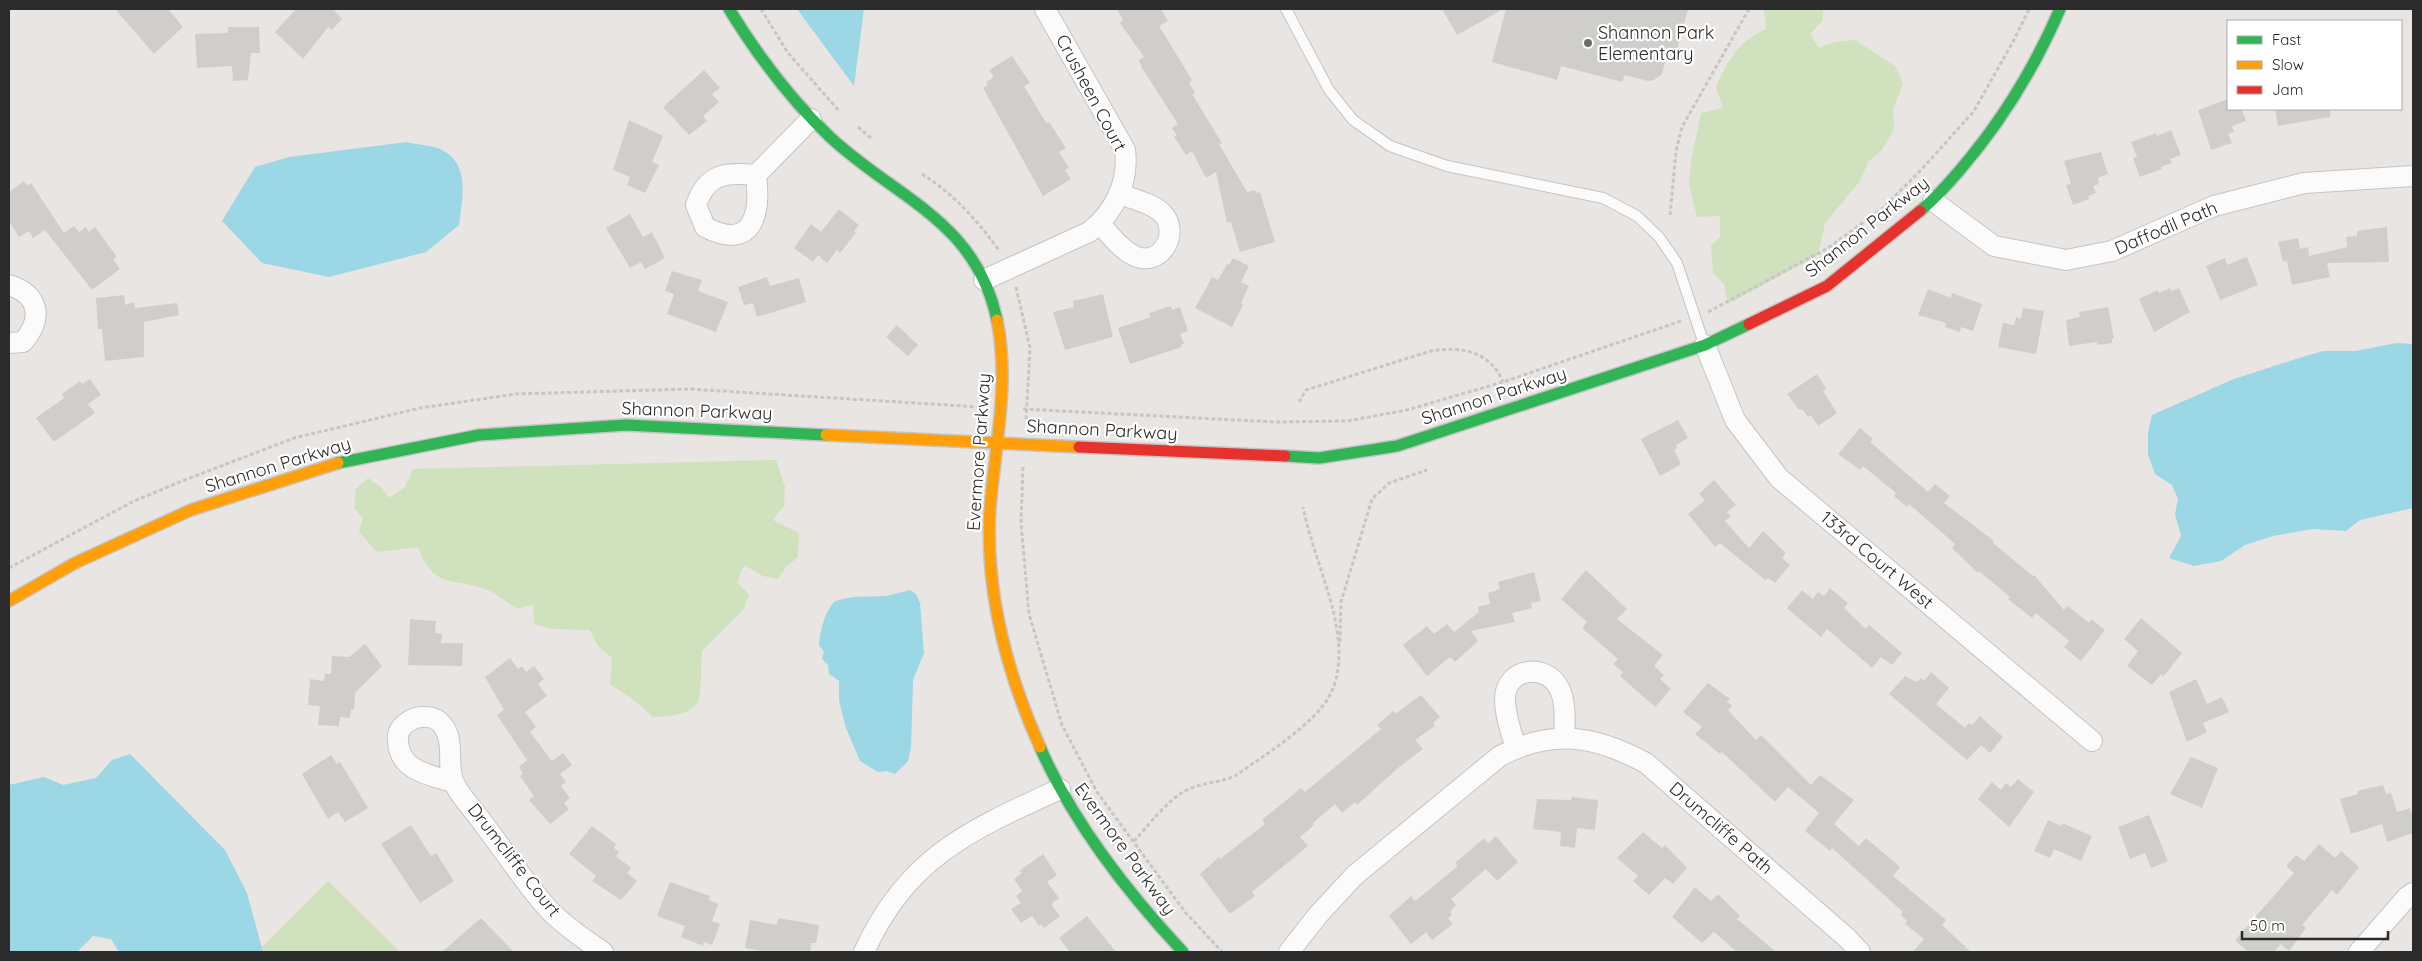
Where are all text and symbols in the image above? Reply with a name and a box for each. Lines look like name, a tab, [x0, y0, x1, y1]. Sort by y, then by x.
legend	[2227, 20, 2402, 110]
place label: Shannon Park Elementary	[1598, 21, 1714, 65]
street label: Crusheen Court	[1051, 30, 1132, 155]
text: Fast	[2272, 30, 2301, 49]
marker: Shannon Park Elementary	[1582, 37, 1594, 49]
text: Slow	[2272, 55, 2304, 74]
text: Jam	[2272, 80, 2303, 99]
street label: Shannon Parkway	[1800, 171, 1933, 282]
street label: Daffodil Path	[2111, 196, 2221, 259]
street label: Shannon Parkway	[1418, 361, 1569, 430]
street label: Evermore Parkway	[962, 372, 995, 532]
street label: Shannon Parkway	[621, 396, 773, 425]
street label: Shannon Parkway	[1026, 414, 1178, 445]
street label: Shannon Parkway	[202, 431, 353, 498]
street label: 133rd Court West	[1816, 506, 1939, 614]
street label: Drumcliffe Path	[1665, 776, 1778, 879]
street label: Evermore Parkway	[1070, 778, 1181, 919]
street label: Drumcliffe Court	[463, 798, 566, 921]
scale bar	[2242, 908, 2388, 940]
text: 50 m	[2250, 916, 2285, 935]

